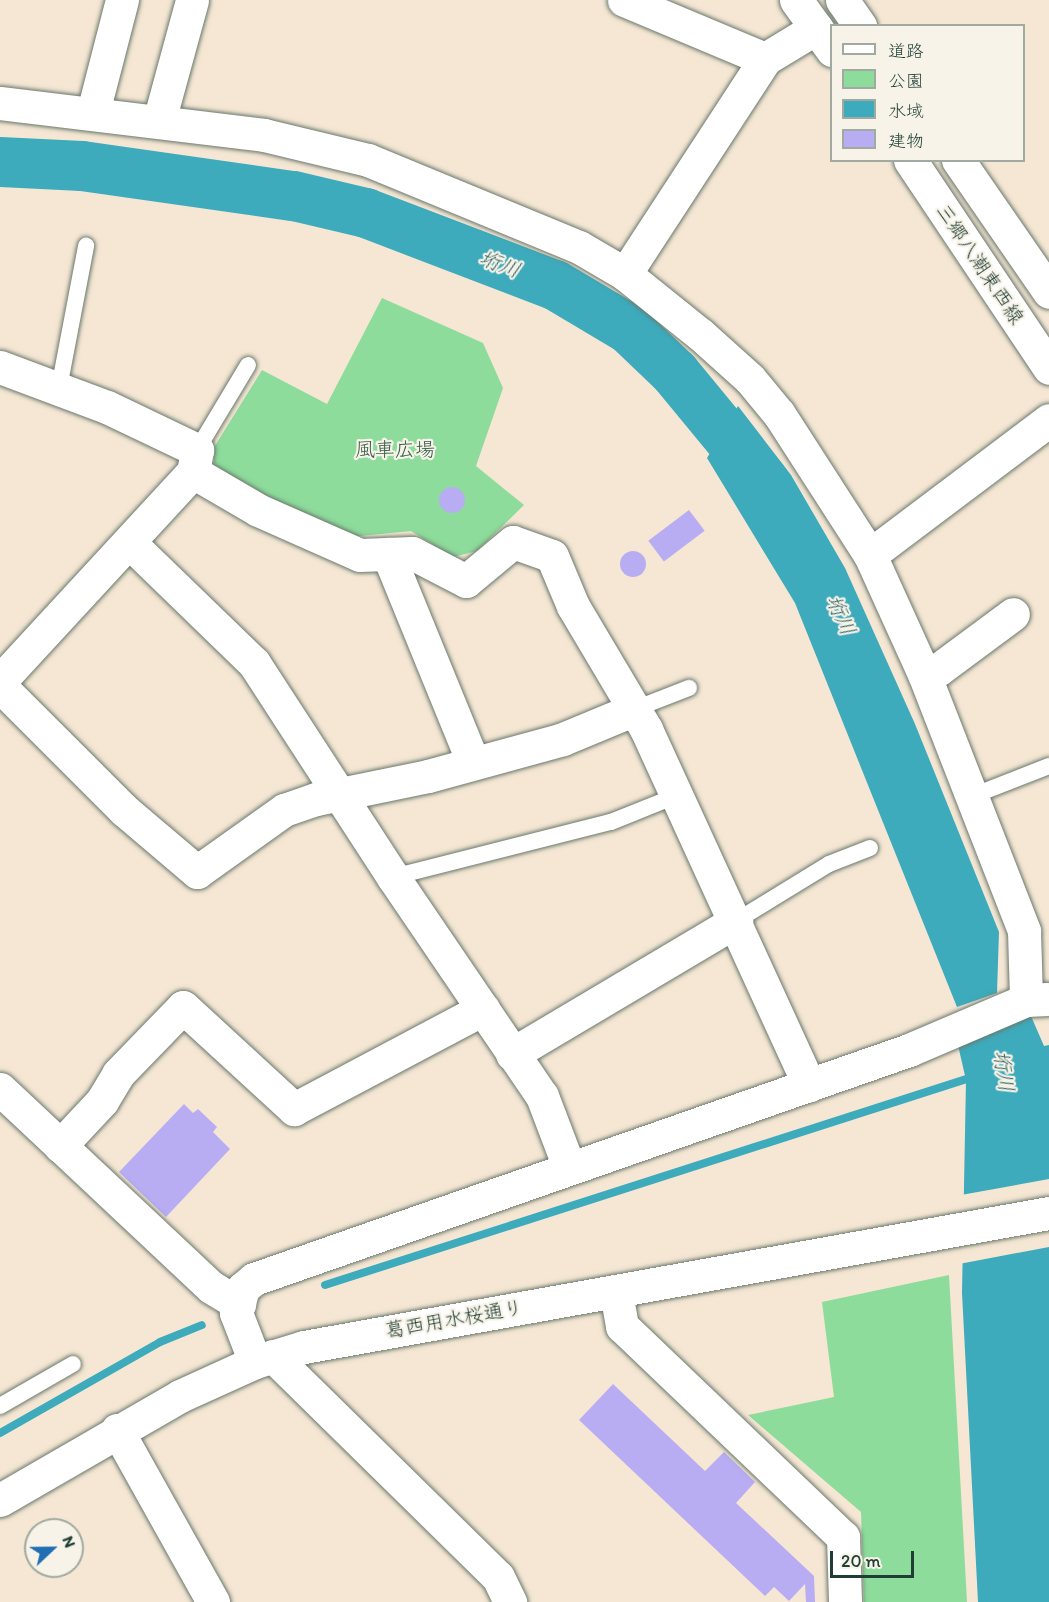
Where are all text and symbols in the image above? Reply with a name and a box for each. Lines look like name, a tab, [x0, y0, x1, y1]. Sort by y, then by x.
legend	[830, 24, 1025, 162]
text: 道路	[888, 40, 924, 62]
text: 公園	[888, 70, 924, 92]
text: 水域	[888, 100, 924, 122]
text: 建物	[888, 130, 924, 152]
street label: 三郷八潮東西線	[931, 199, 1029, 329]
water label: 垳川	[476, 245, 524, 283]
park label: 風車広場	[355, 437, 435, 461]
water label: 垳川	[821, 591, 861, 639]
water label: 垳川	[989, 1048, 1019, 1094]
street label: 葛西用水桜通り	[383, 1295, 525, 1343]
north arrow	[24, 1518, 84, 1578]
text: N	[58, 1533, 80, 1550]
scale bar	[833, 1539, 917, 1577]
text: 20 m	[841, 1550, 881, 1572]

